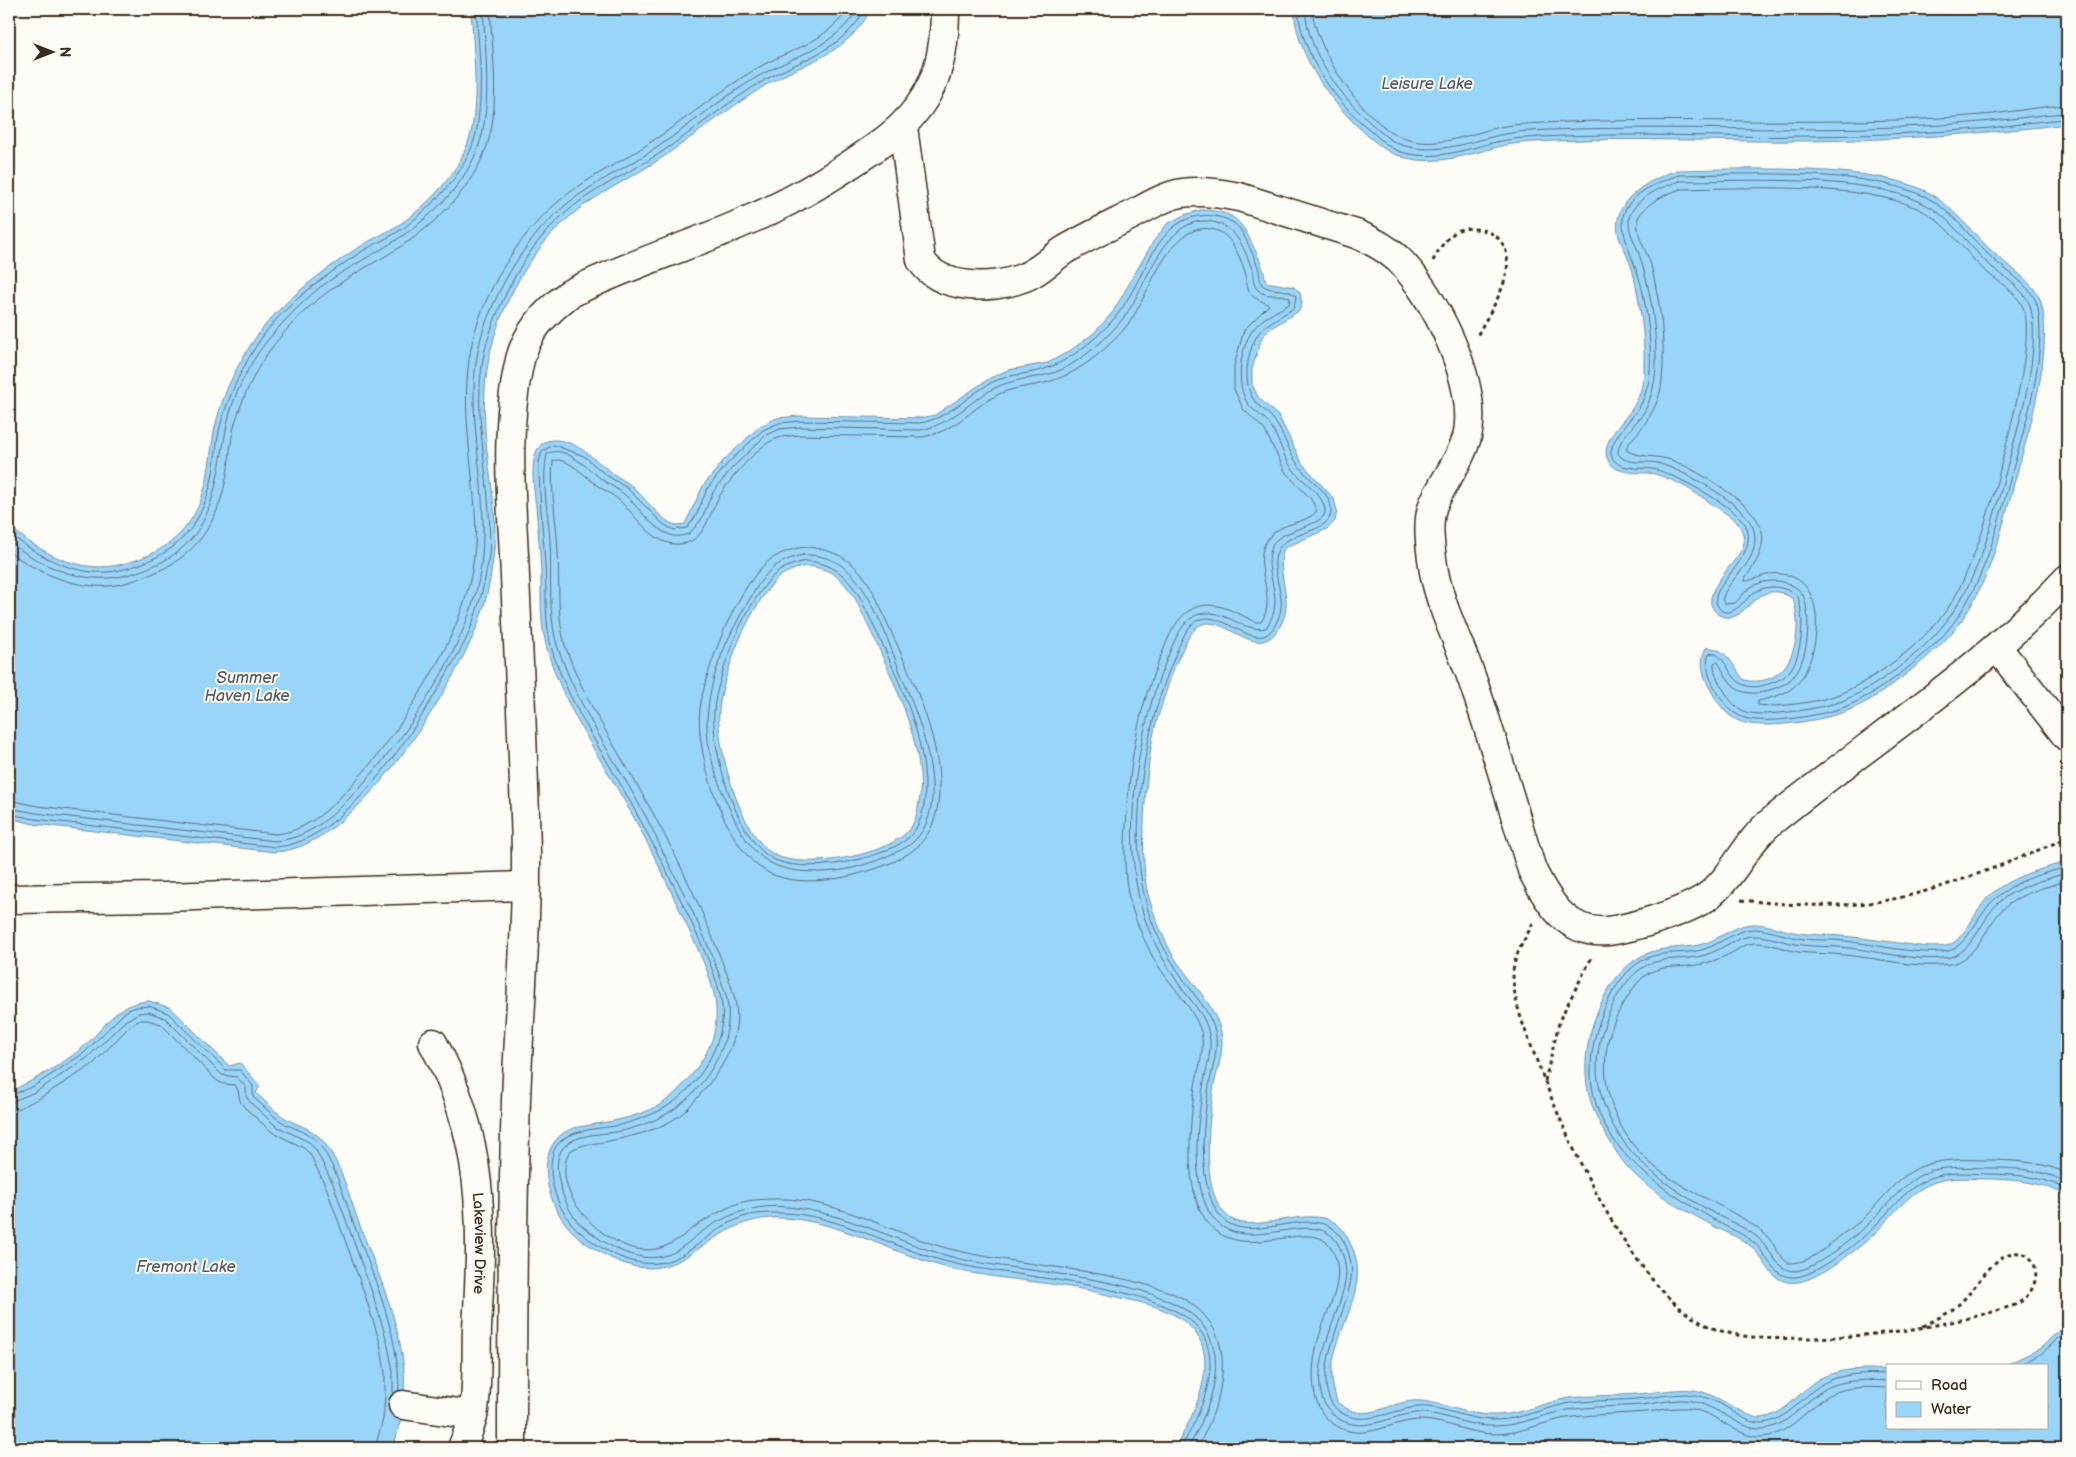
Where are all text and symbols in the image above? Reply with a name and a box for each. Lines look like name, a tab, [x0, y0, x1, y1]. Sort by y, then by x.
north arrow	[28, 28, 78, 78]
text: N	[56, 47, 73, 57]
water label: Leisure Lake	[1381, 75, 1473, 94]
water label: Summer Haven Lake	[204, 669, 290, 706]
street label: Lakeview Drive	[468, 1192, 490, 1295]
water label: Fremont Lake	[136, 1258, 236, 1277]
legend	[1886, 1364, 2048, 1430]
text: Road	[1931, 1376, 1967, 1395]
text: Water	[1931, 1400, 1971, 1419]

